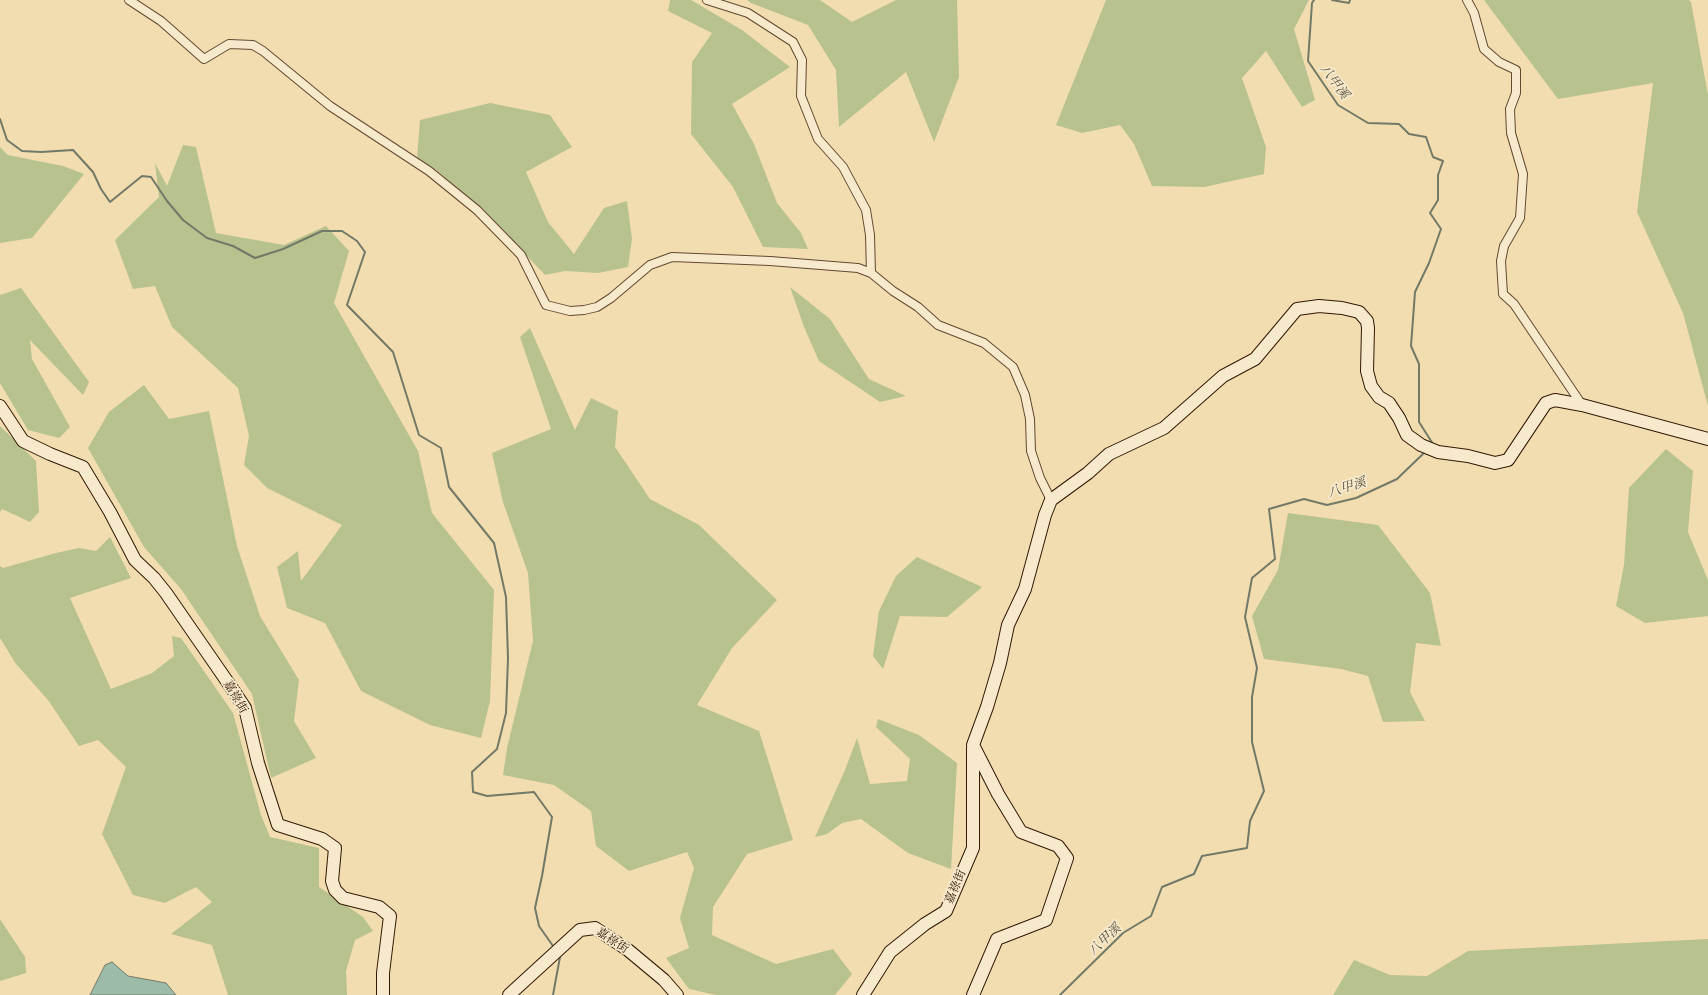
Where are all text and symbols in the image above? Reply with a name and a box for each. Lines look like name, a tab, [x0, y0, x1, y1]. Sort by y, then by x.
water label: 八甲溪	[1316, 62, 1352, 102]
water label: 八甲溪	[1326, 475, 1368, 501]
street label: 嘉祿街	[220, 678, 250, 716]
street label: 嘉祿街	[942, 868, 970, 906]
water label: 八甲溪	[1085, 921, 1125, 959]
street label: 嘉祿街	[593, 925, 631, 957]

